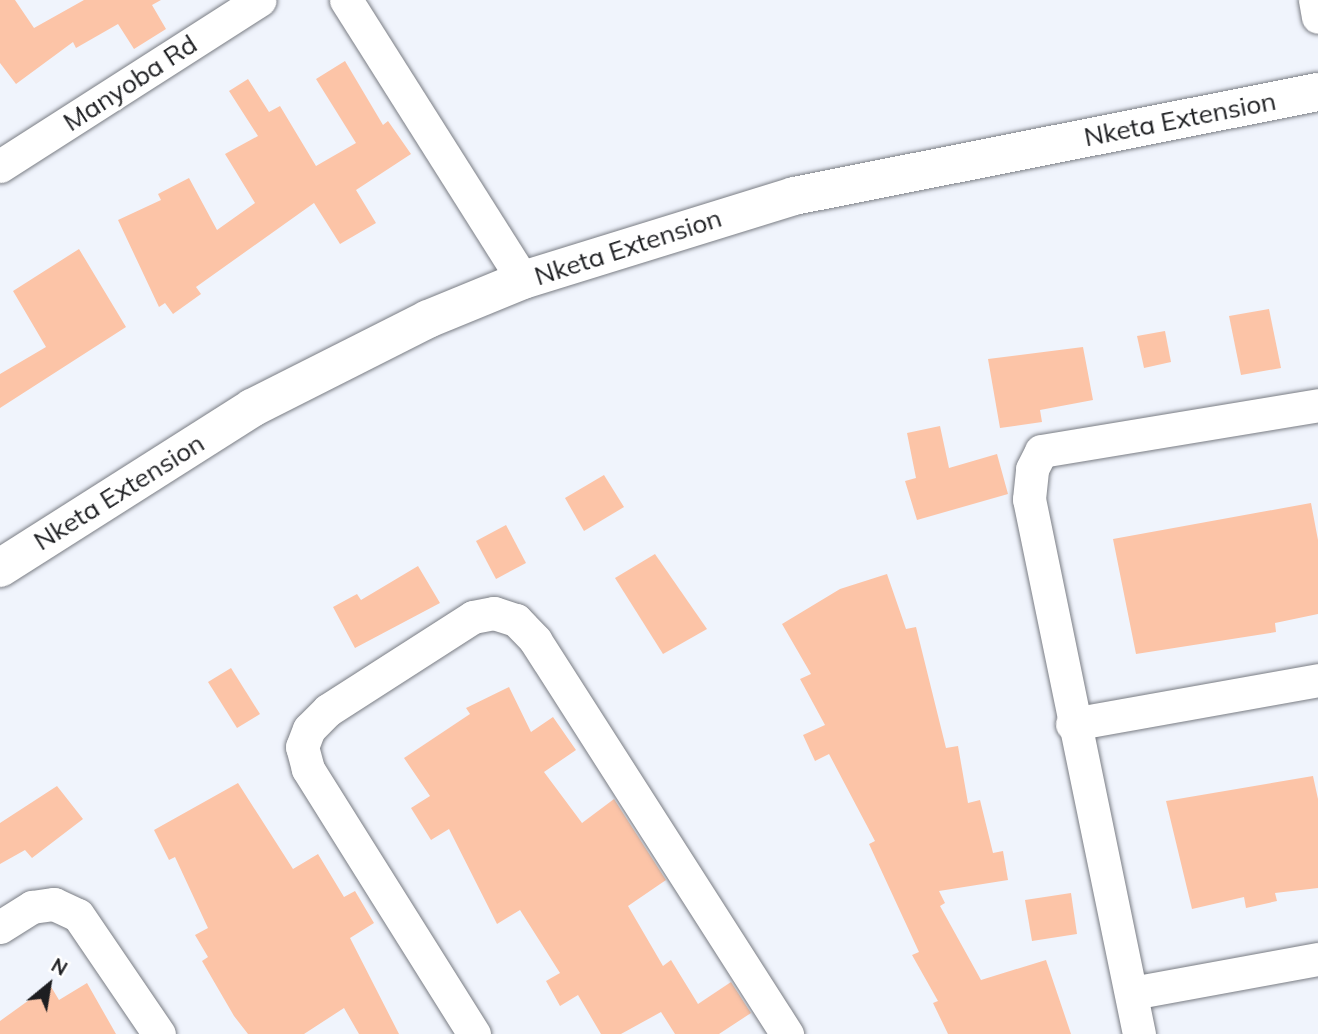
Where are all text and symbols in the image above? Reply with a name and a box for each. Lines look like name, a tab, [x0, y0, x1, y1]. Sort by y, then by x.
street label: Manyoba Rd	[57, 28, 203, 138]
street label: Nketa Extension	[1081, 85, 1279, 153]
street label: Nketa Extension	[531, 202, 725, 292]
street label: Nketa Extension	[28, 427, 210, 557]
north arrow	[14, 950, 84, 1020]
text: N	[47, 953, 72, 981]

